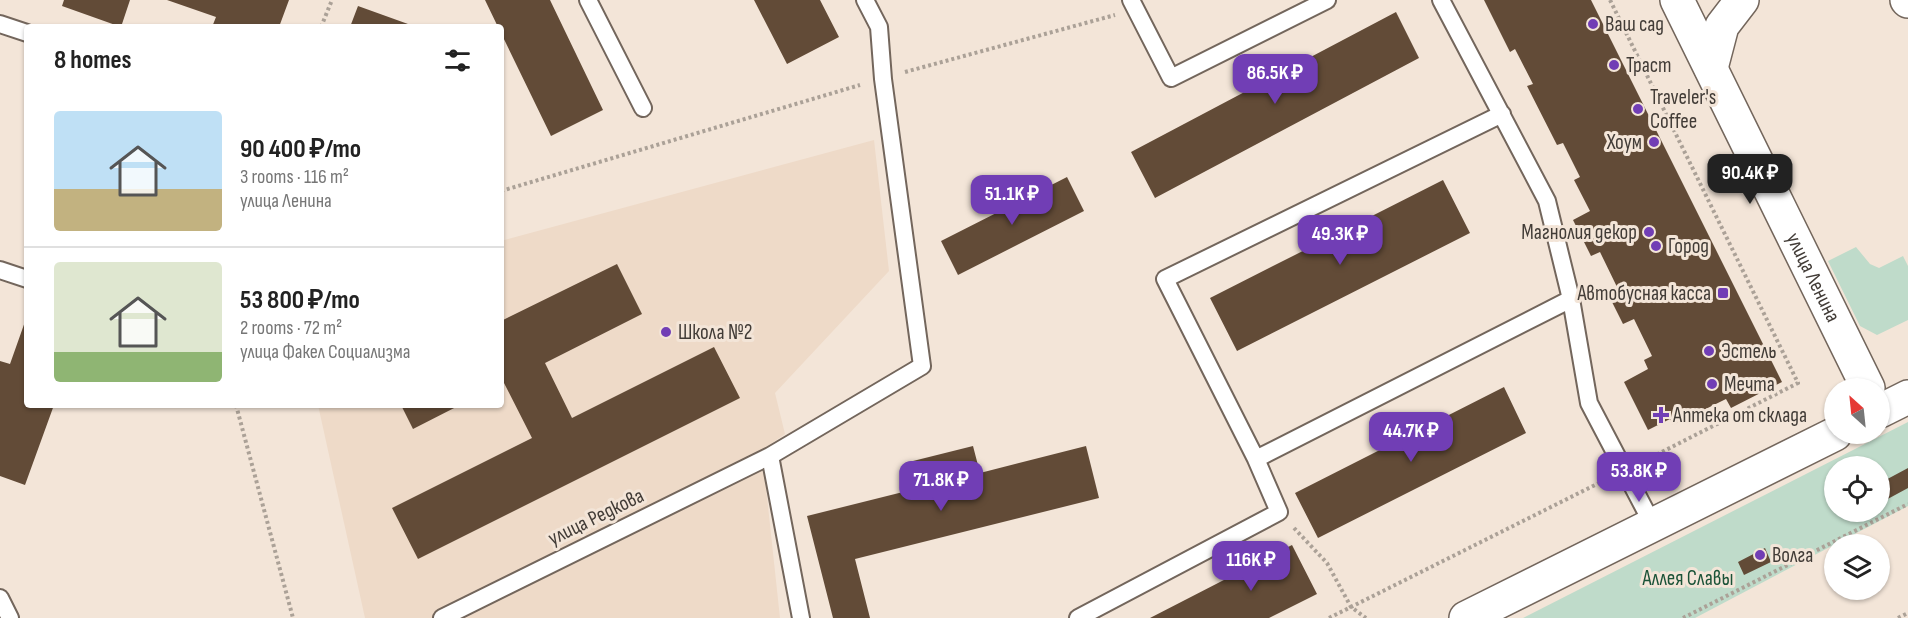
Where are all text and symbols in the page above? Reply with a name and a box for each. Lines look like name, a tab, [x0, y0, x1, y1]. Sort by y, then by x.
place label: Ваш сад	[1605, 12, 1664, 37]
marker: Ваш сад	[1586, 17, 1600, 31]
icon: filters	[441, 44, 474, 77]
text: 8 homes	[54, 45, 132, 76]
place label: Траст	[1626, 53, 1671, 78]
pin: 86.5K ₽	[1220, 54, 1330, 105]
marker: Траст	[1607, 58, 1621, 72]
text: 86.5K ₽	[1247, 61, 1303, 85]
place label: Traveler's Coffee	[1650, 85, 1716, 134]
marker: Traveler's Coffee	[1631, 102, 1645, 116]
place label: Хоум	[1606, 130, 1642, 155]
text: 90 400 ₽/mo	[240, 134, 361, 165]
icon: home	[102, 135, 174, 207]
marker: Хоум	[1647, 135, 1661, 149]
pin: 90.4K ₽	[1695, 154, 1805, 205]
text: 90.4K ₽	[1721, 161, 1779, 185]
text: 3 rooms · 116 m²	[240, 165, 349, 189]
pin: 51.1K ₽	[957, 175, 1067, 226]
text: 51.1K ₽	[985, 182, 1039, 206]
text: улица Ленина	[240, 189, 332, 213]
pin: 49.3K ₽	[1285, 215, 1395, 266]
place label: Магнолия декор	[1521, 220, 1637, 245]
text: 49.3K ₽	[1312, 222, 1368, 246]
marker: Магнолия декор	[1642, 225, 1656, 239]
street label: улица Ленина	[1781, 228, 1846, 326]
place label: Город	[1668, 234, 1709, 259]
marker: Город	[1649, 239, 1663, 253]
place label: Автобусная касса	[1577, 281, 1711, 306]
text: 53 800 ₽/mo	[240, 285, 360, 316]
icon: home	[102, 286, 174, 358]
marker: Автобусная касса	[1716, 286, 1730, 300]
text: 2 rooms · 72 m²	[240, 316, 342, 340]
place label: Школа №2	[678, 320, 752, 345]
marker: Школа №2	[659, 325, 673, 339]
place label: Эстель	[1721, 339, 1777, 364]
text: улица Факел Социализма	[240, 340, 410, 364]
marker: Эстель	[1702, 344, 1716, 358]
place label: Мечта	[1724, 372, 1775, 397]
marker: Мечта	[1705, 377, 1719, 391]
north arrow	[1824, 378, 1890, 444]
map controls	[1824, 378, 1890, 600]
place label: Аптека от склада	[1672, 403, 1807, 428]
marker: Аптека от склада	[1654, 408, 1668, 422]
pin: 44.7K ₽	[1356, 412, 1466, 463]
text: 44.7K ₽	[1383, 419, 1439, 443]
pin: 53.8K ₽	[1584, 452, 1694, 503]
button: locate	[1824, 456, 1890, 522]
text: 53.8K ₽	[1611, 459, 1667, 483]
pin: 71.8K ₽	[886, 461, 996, 512]
text: 71.8K ₽	[913, 468, 969, 492]
street label: улица Редкова	[544, 483, 648, 551]
button: layers	[1824, 534, 1890, 600]
pin: 116K ₽	[1202, 541, 1300, 592]
place label: Волга	[1772, 543, 1813, 568]
text: 116K ₽	[1226, 548, 1276, 572]
marker: Волга	[1753, 548, 1767, 562]
park label: Аллея Славы	[1642, 566, 1733, 591]

